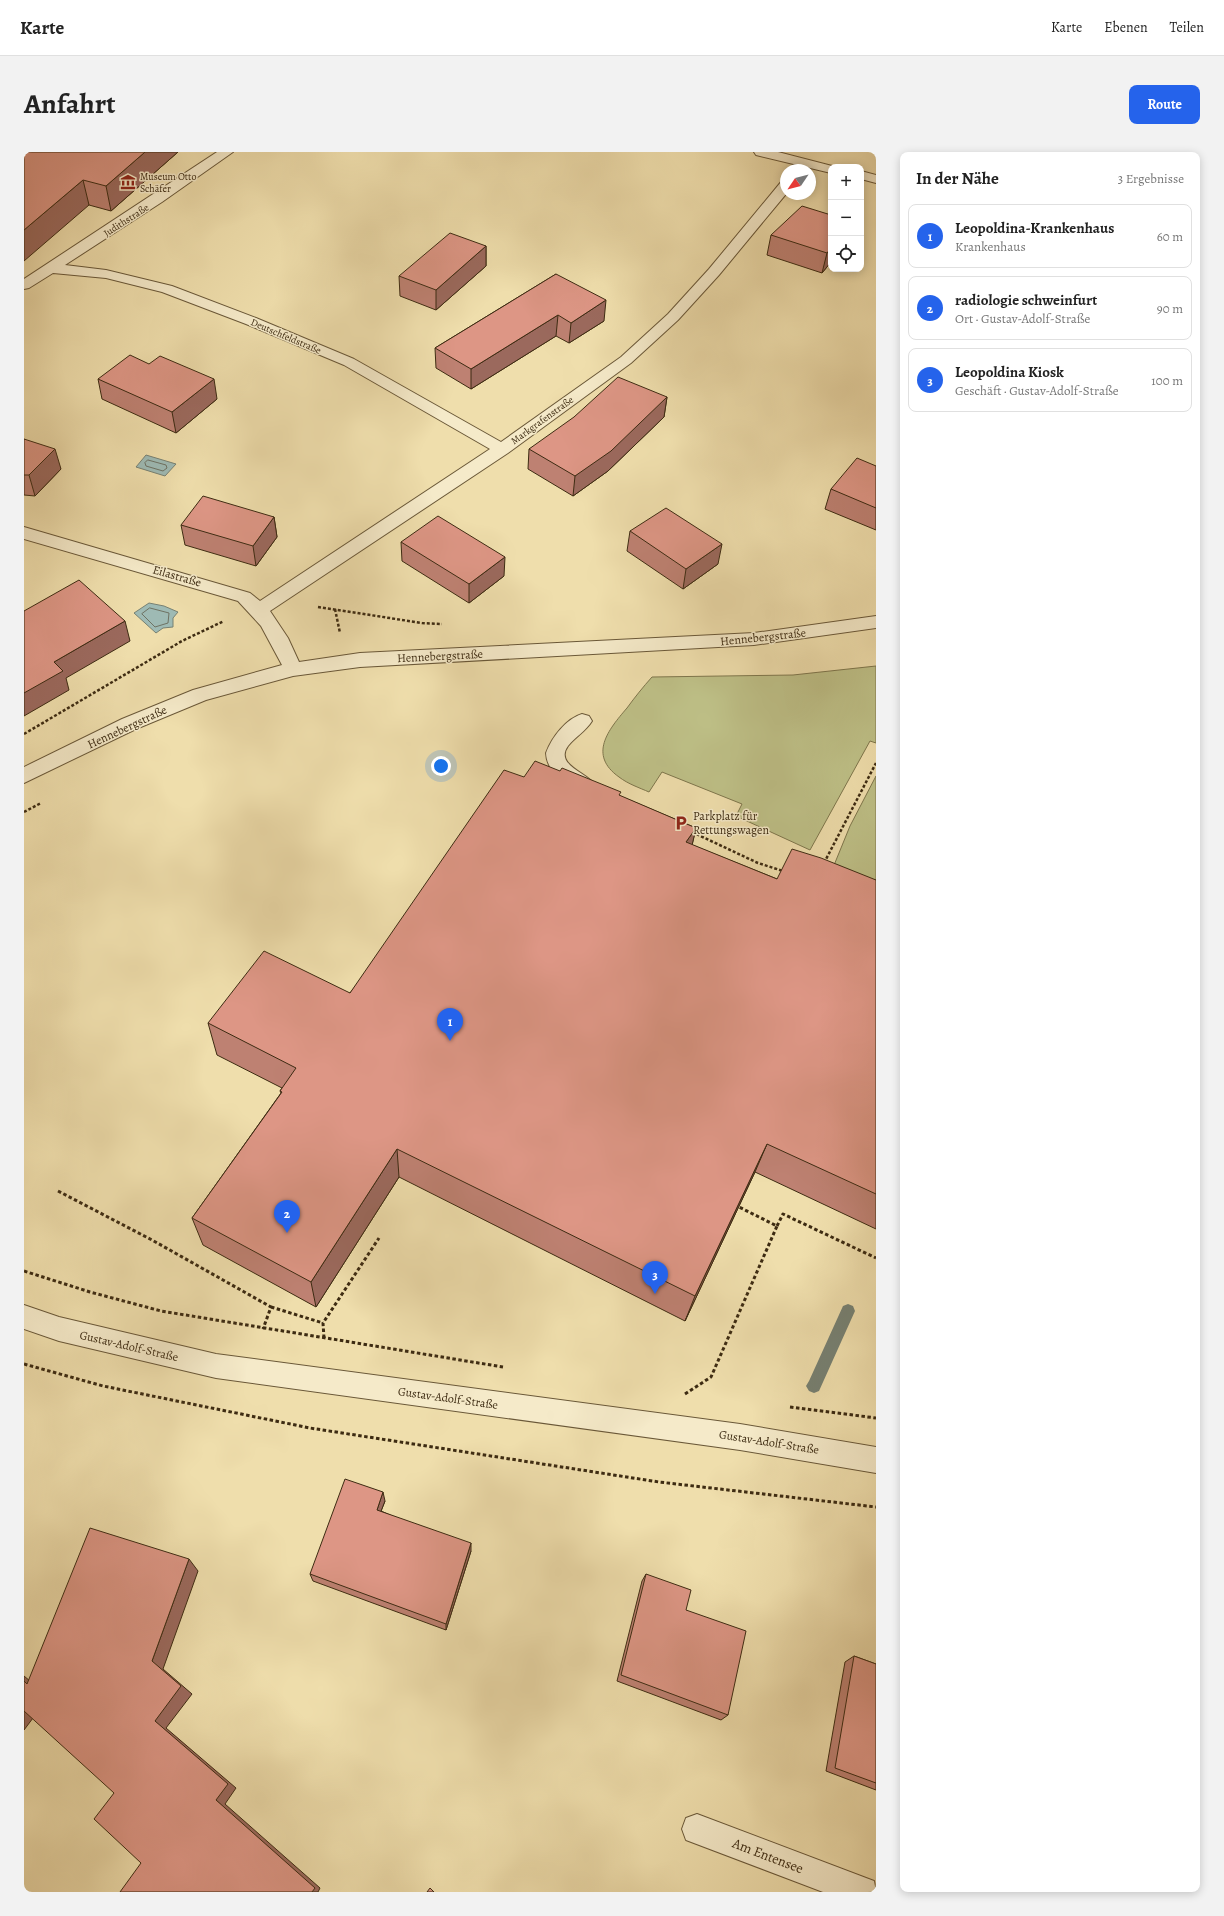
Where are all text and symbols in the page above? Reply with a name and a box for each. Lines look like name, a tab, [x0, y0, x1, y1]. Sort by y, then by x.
text: Karte	[20, 15, 64, 41]
text: Karte	[1051, 18, 1082, 37]
text: Ebenen	[1104, 18, 1148, 37]
text: Teilen	[1170, 18, 1204, 37]
text: Anfahrt	[24, 85, 116, 123]
button: Route	[1129, 85, 1200, 124]
north arrow	[780, 164, 816, 200]
map controls	[828, 164, 864, 272]
button: +	[828, 164, 864, 200]
text: In der Nähe	[916, 167, 999, 190]
place label: Museum Otto Schäfer	[140, 170, 196, 195]
text: 3 Ergebnisse	[1118, 170, 1184, 187]
museum icon: Museum Otto Schäfer	[119, 173, 137, 191]
street label: Judithstraße	[101, 200, 151, 239]
button: −	[828, 200, 864, 236]
text: Leopoldina-Krankenhaus	[955, 218, 1114, 238]
text: 1	[928, 228, 932, 245]
text: 60 m	[1157, 228, 1183, 245]
button: locate	[828, 236, 864, 272]
text: Krankenhaus	[955, 238, 1026, 255]
text: radiologie schweinfurt	[955, 290, 1097, 310]
text: 2	[927, 300, 933, 317]
text: 90 m	[1157, 300, 1183, 317]
text: Ort · Gustav-Adolf-Straße	[955, 310, 1090, 327]
street label: Deutschfeldstraße	[249, 315, 324, 357]
text: Leopoldina Kiosk	[955, 362, 1064, 382]
text: 3	[927, 372, 933, 389]
text: 100 m	[1151, 372, 1183, 389]
text: Geschäft · Gustav-Adolf-Straße	[955, 382, 1118, 399]
street label: Markgrafenstraße	[508, 393, 576, 447]
street label: Eilastraße	[151, 561, 203, 591]
street label: Hennebergstraße	[719, 625, 807, 649]
street label: Hennebergstraße	[397, 646, 483, 666]
street label: Hennebergstraße	[85, 702, 169, 752]
your location	[431, 756, 451, 776]
place label: Parkplatz für Rettungswagen	[693, 808, 769, 838]
parking icon: Parkplatz für Rettungswagen	[672, 814, 690, 832]
pin: 1	[437, 1008, 463, 1041]
pin: 2	[274, 1200, 300, 1233]
pin: 3	[642, 1261, 668, 1294]
street label: Gustav-Adolf-Straße	[78, 1327, 180, 1365]
street label: Gustav-Adolf-Straße	[397, 1383, 499, 1413]
street label: Gustav-Adolf-Straße	[718, 1426, 820, 1458]
street label: Am Entensee	[729, 1833, 806, 1878]

